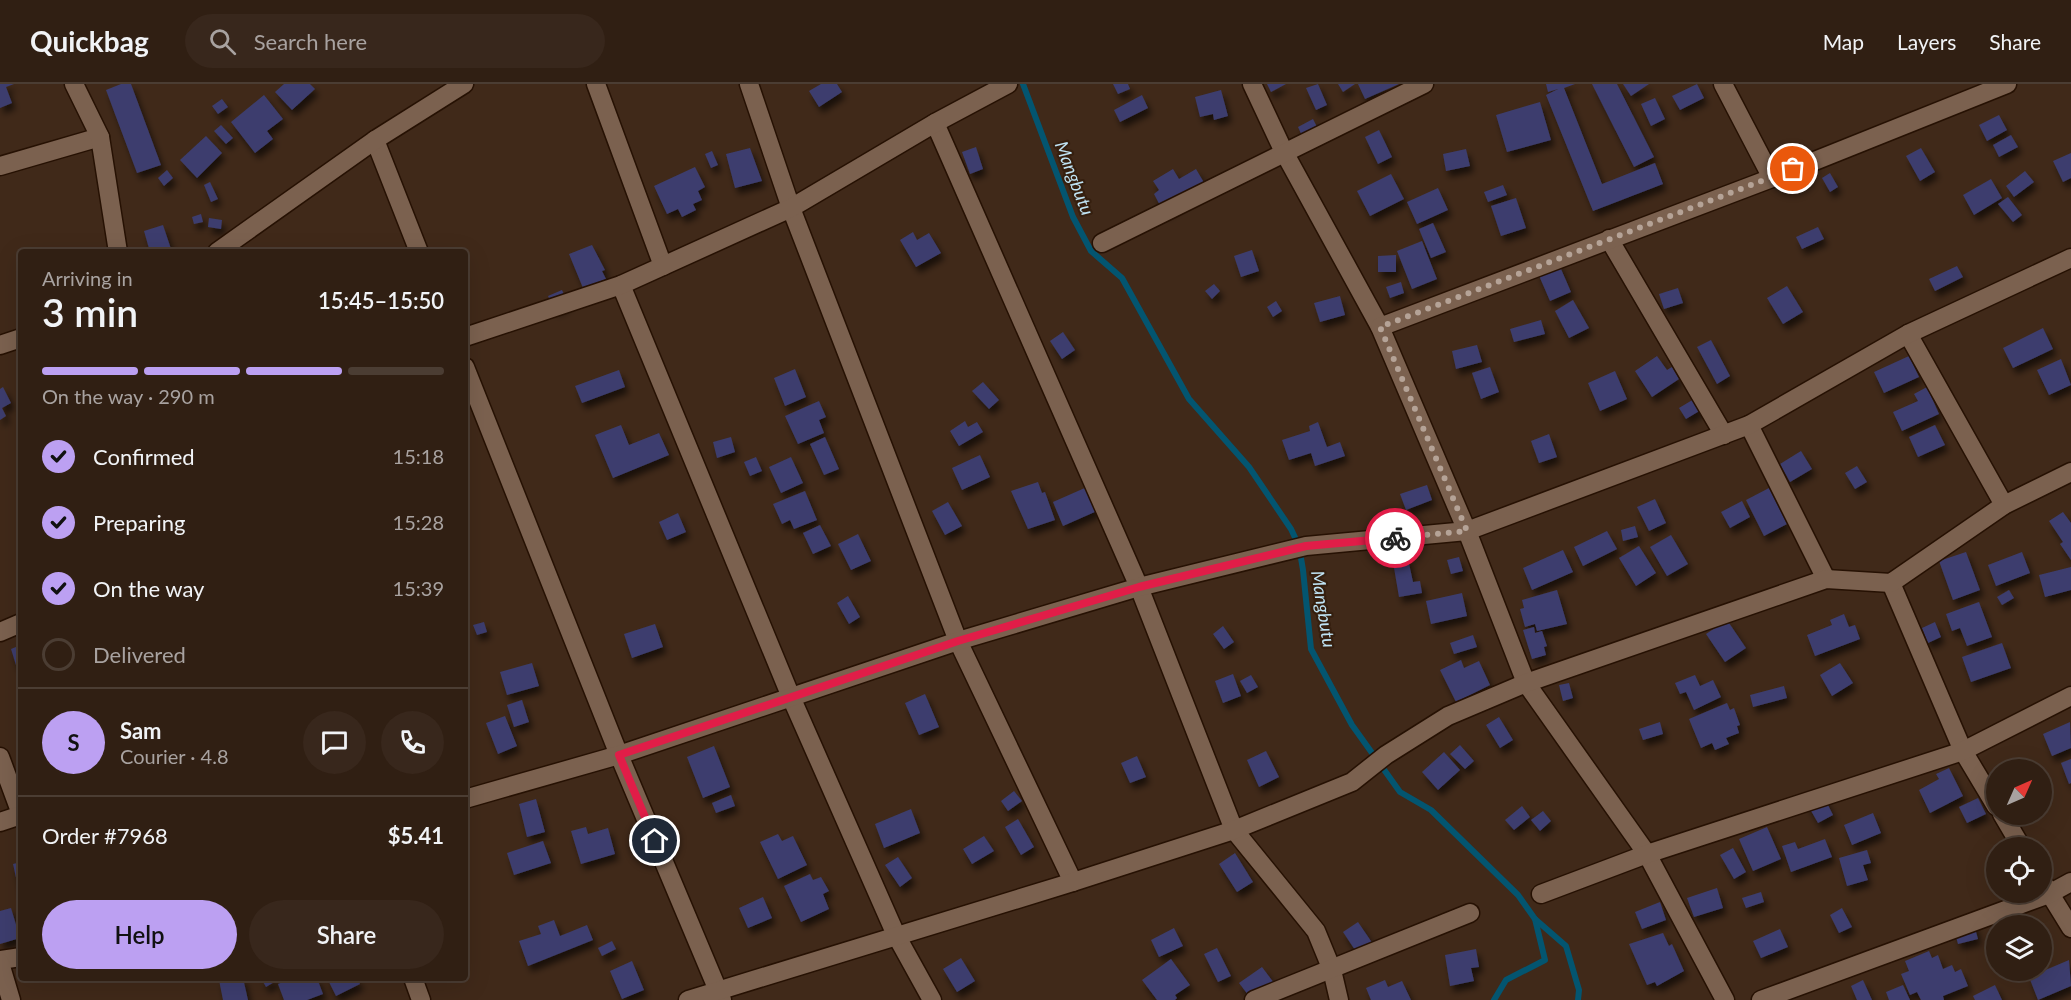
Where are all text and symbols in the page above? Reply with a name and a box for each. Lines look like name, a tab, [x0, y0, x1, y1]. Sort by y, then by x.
search box	[185, 14, 605, 68]
text: Quickbag	[30, 24, 149, 58]
icon: search	[206, 25, 239, 58]
text: Search here	[254, 28, 367, 55]
text: Map	[1823, 29, 1864, 54]
text: Layers	[1897, 29, 1956, 54]
text: Share	[1989, 29, 2041, 54]
water label: Mangbutu	[1051, 138, 1099, 218]
pin	[1767, 143, 1818, 194]
icon: bag	[1776, 152, 1809, 185]
text: Arriving in	[42, 266, 133, 290]
text: 15:45–15:50	[318, 287, 444, 314]
text: 3 min	[42, 289, 138, 335]
text: On the way · 290 m	[42, 384, 215, 408]
icon: check	[42, 440, 75, 473]
text: Confirmed	[93, 443, 195, 470]
text: 15:18	[393, 444, 444, 468]
icon: check	[42, 506, 75, 539]
courier	[1365, 508, 1425, 568]
text: Preparing	[93, 509, 185, 536]
text: 15:28	[393, 510, 444, 534]
icon: bike	[1379, 522, 1412, 555]
water label: Mangbutu	[1307, 569, 1341, 649]
icon: check	[42, 572, 75, 605]
text: On the way	[93, 575, 204, 602]
text: 15:39	[393, 576, 444, 600]
text: Delivered	[93, 641, 186, 668]
button: chat	[303, 711, 366, 774]
button: phone	[381, 711, 444, 774]
text: Sam	[120, 717, 162, 744]
text: S	[67, 729, 80, 756]
text: Courier · 4.8	[120, 744, 229, 768]
north arrow	[1986, 759, 2052, 825]
map controls	[1986, 759, 2052, 981]
pin	[629, 815, 680, 866]
text: Order #7968	[42, 822, 168, 849]
text: $5.41	[388, 822, 444, 849]
icon: home	[638, 824, 671, 857]
button: locate	[1986, 837, 2052, 903]
button: Help	[42, 900, 237, 969]
button: Share	[249, 900, 444, 969]
button: layers	[1986, 915, 2052, 981]

